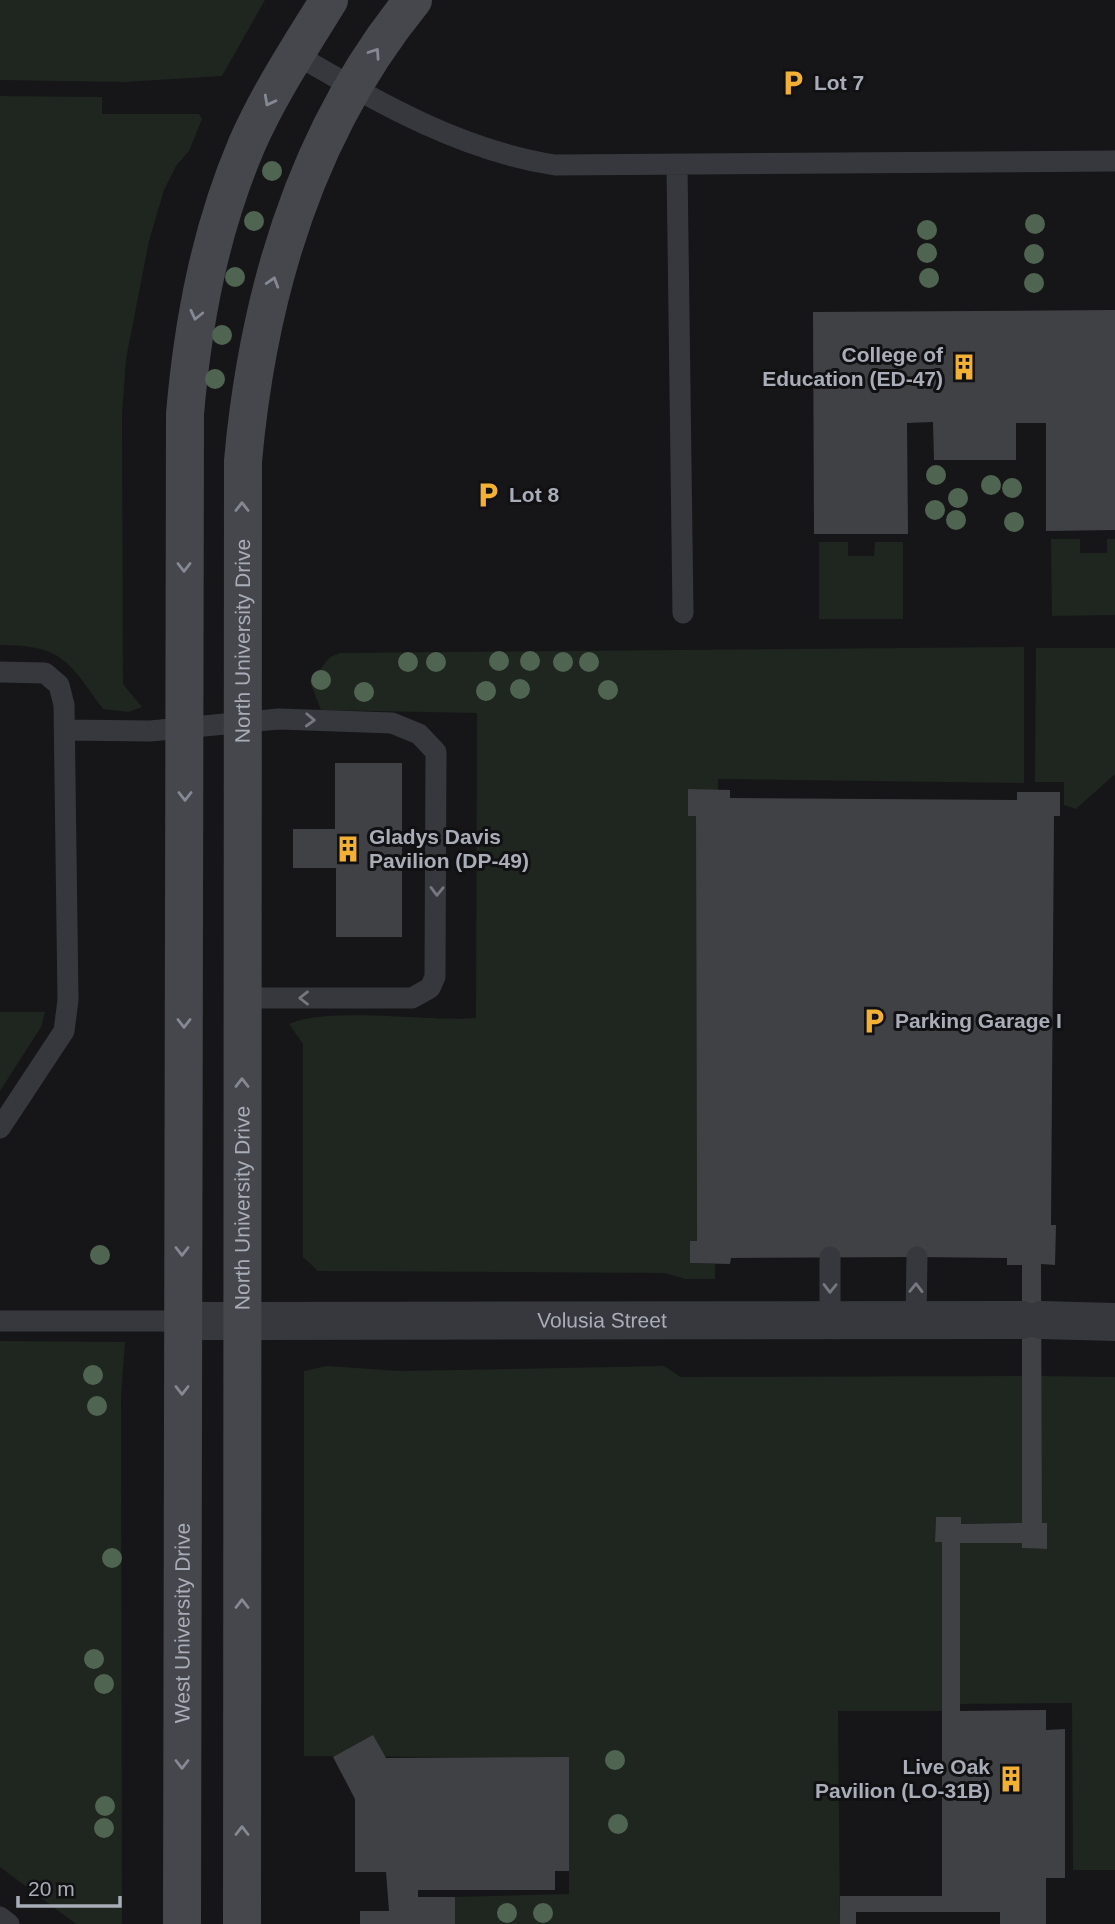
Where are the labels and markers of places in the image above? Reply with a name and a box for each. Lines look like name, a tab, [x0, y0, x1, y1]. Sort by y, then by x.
parking icon: Lot 7	[778, 68, 808, 98]
place label: Lot 7	[814, 71, 864, 94]
place label: College of Education (ED-47)	[762, 343, 944, 390]
building icon: College of Education (ED-47)	[949, 352, 979, 382]
parking icon: Lot 8	[473, 480, 503, 510]
place label: Lot 8	[509, 483, 559, 506]
place label: Gladys Davis Pavilion (DP-49)	[369, 825, 529, 872]
building icon: Gladys Davis Pavilion (DP-49)	[333, 834, 363, 864]
parking icon: Parking Garage I	[859, 1006, 889, 1036]
place label: Parking Garage I	[895, 1009, 1062, 1032]
place label: Live Oak Pavilion (LO-31B)	[815, 1755, 990, 1802]
building icon: Live Oak Pavilion (LO-31B)	[996, 1764, 1026, 1794]

